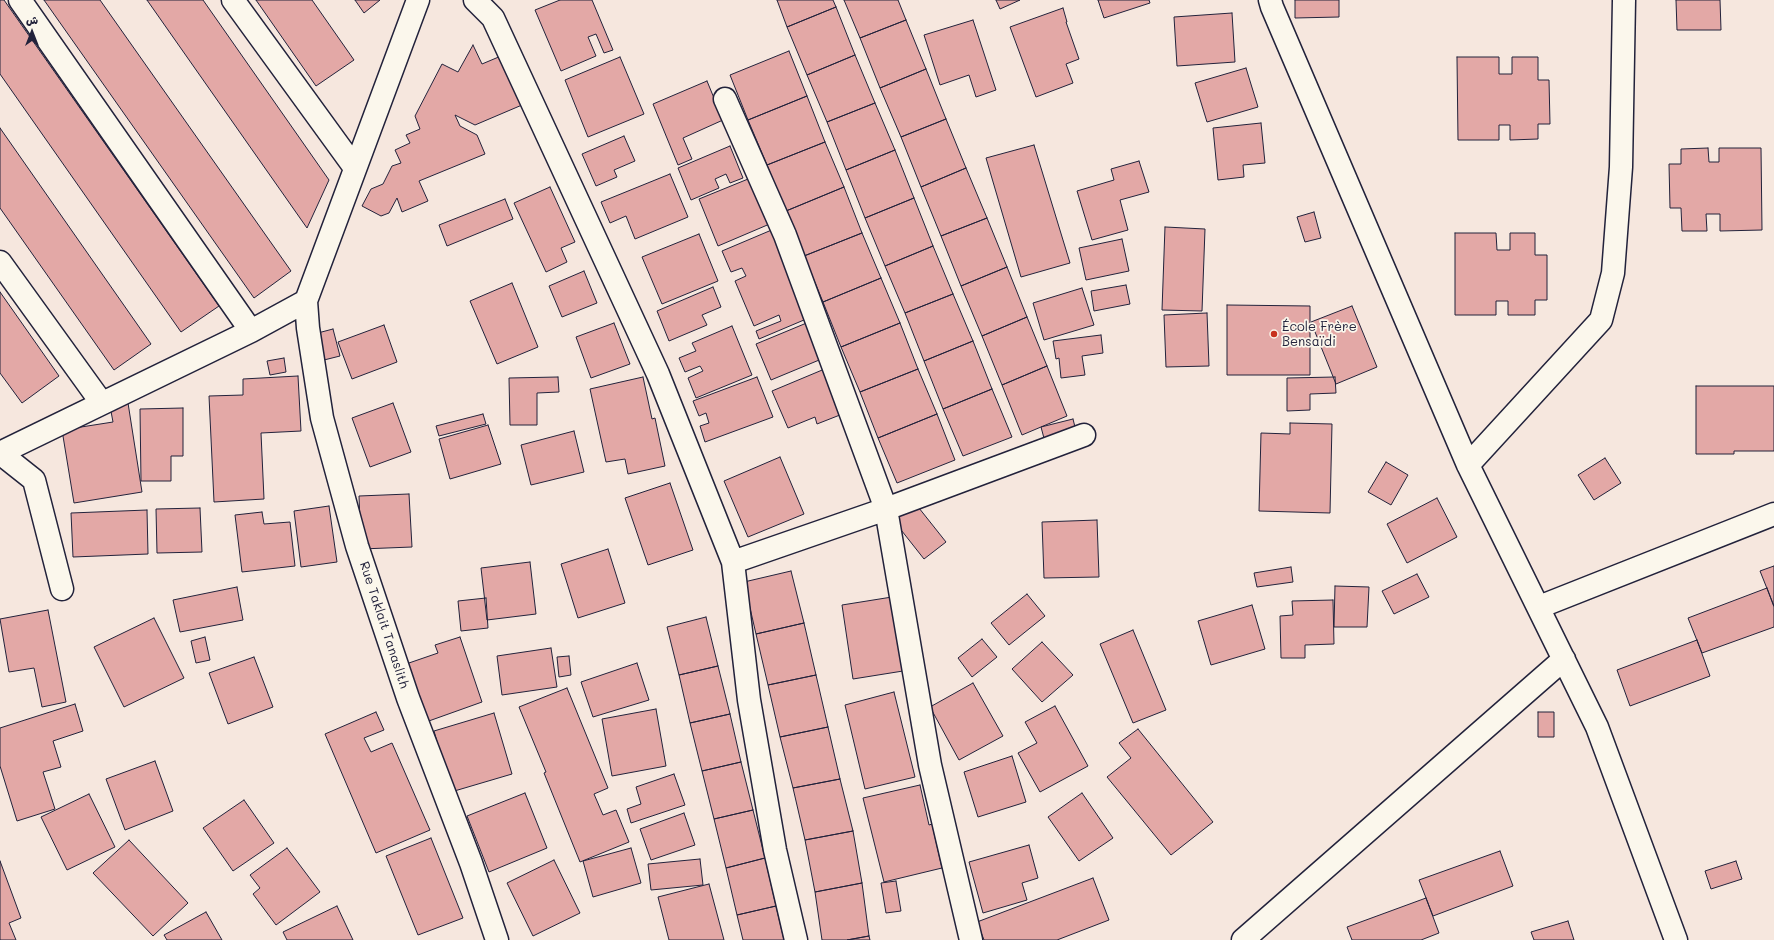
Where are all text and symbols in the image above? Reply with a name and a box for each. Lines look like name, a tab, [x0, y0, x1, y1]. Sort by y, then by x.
north arrow	[12, 12, 52, 52]
text: ش	[26, 12, 38, 27]
place label: École Frère Bensaïdi	[1282, 319, 1357, 350]
marker: École Frère Bensaïdi	[1269, 329, 1279, 339]
street label: Rue Taklait Tanaslith	[356, 560, 412, 690]

